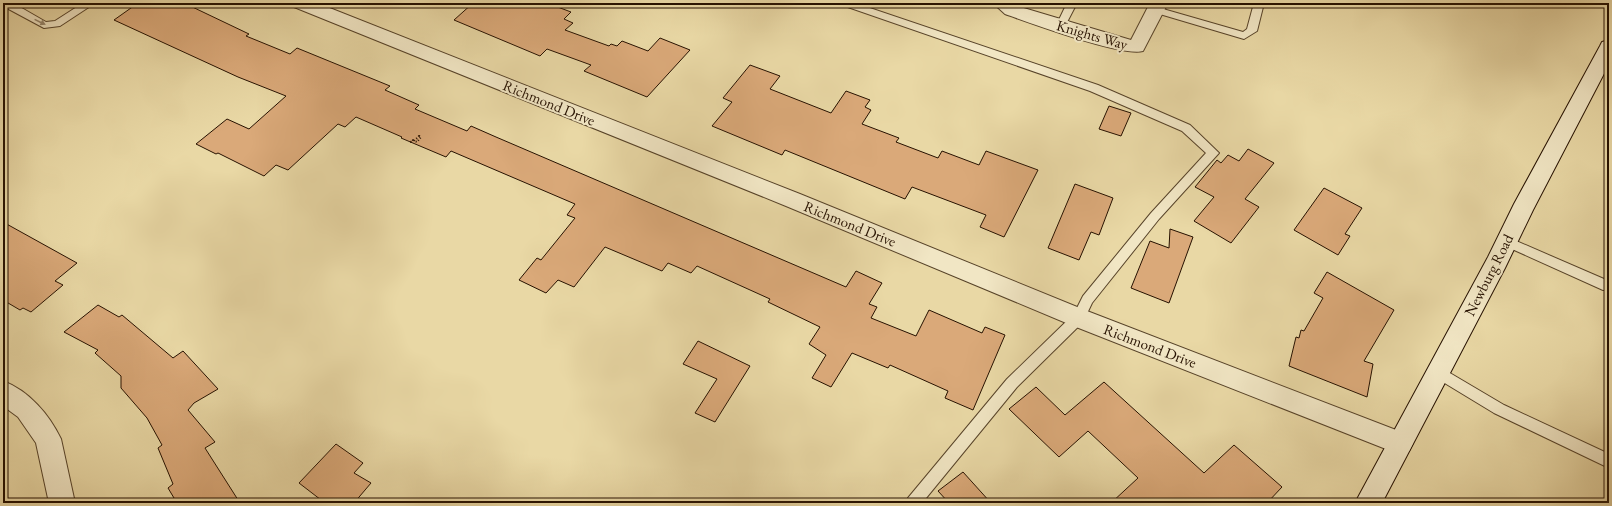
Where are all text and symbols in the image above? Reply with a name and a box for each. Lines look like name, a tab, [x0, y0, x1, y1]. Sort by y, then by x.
street label: Knights Way	[1054, 15, 1130, 54]
one-way arrow	[34, 19, 46, 25]
street label: Richmond Drive	[500, 75, 598, 130]
street label: Richmond Drive	[801, 196, 899, 251]
street label: Newburg Road	[1460, 230, 1518, 319]
street label: Richmond Drive	[1101, 319, 1199, 372]

